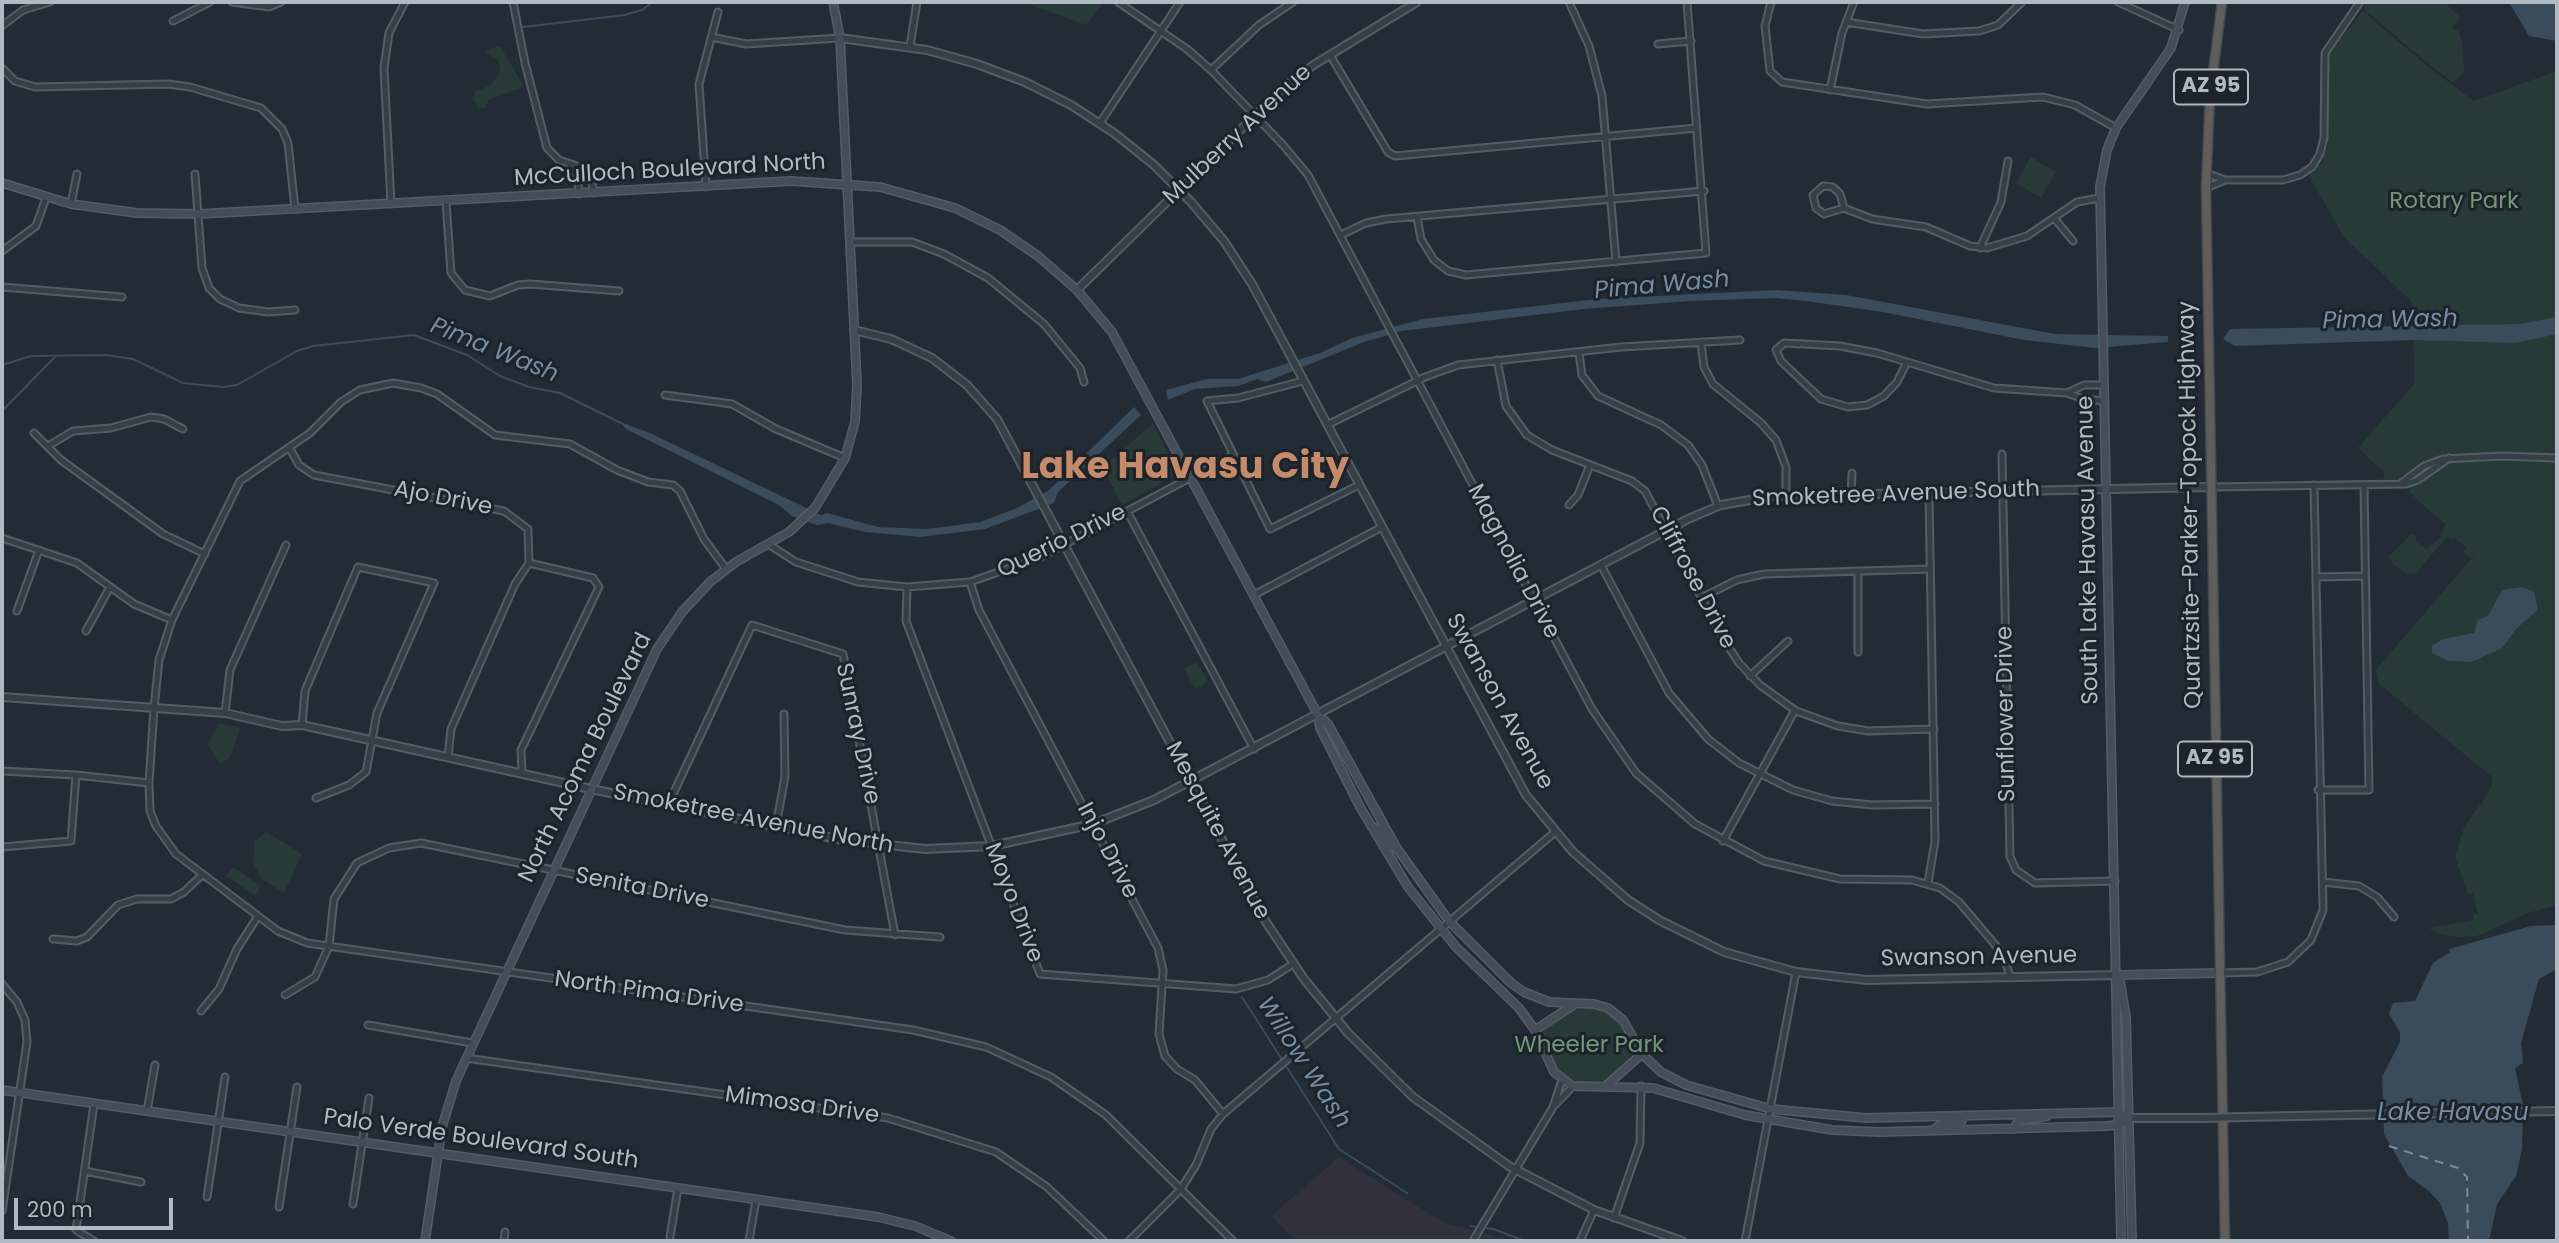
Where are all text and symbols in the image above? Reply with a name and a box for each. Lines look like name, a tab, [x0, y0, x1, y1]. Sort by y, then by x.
street label: Mulberry Avenue	[1158, 59, 1318, 211]
road number: AZ 95	[2174, 70, 2248, 104]
street label: McCulloch Boulevard North	[514, 149, 826, 193]
park label: Rotary Park	[2389, 188, 2519, 216]
water label: Pima Wash	[1593, 266, 1731, 306]
street label: Quartzsite–Parker–Topock Highway	[2174, 301, 2208, 709]
water label: Pima Wash	[2322, 305, 2458, 337]
water label: Pima Wash	[426, 312, 562, 390]
street label: South Lake Havasu Avenue	[2073, 395, 2105, 705]
district label: Lake Havasu City	[1021, 447, 1349, 491]
street label: Ajo Drive	[391, 476, 495, 522]
street label: Smoketree Avenue South	[1752, 476, 2040, 514]
street label: Magnolia Drive	[1461, 480, 1565, 644]
street label: Querio Drive	[993, 499, 1131, 585]
street label: Cliffrose Drive	[1643, 502, 1741, 654]
street label: Swanson Avenue	[1439, 609, 1559, 795]
street label: Sunflower Drive	[1992, 626, 2022, 802]
street label: North Acoma Boulevard	[513, 629, 659, 887]
street label: Sunray Drive	[829, 661, 885, 807]
street label: Mesquite Avenue	[1159, 737, 1275, 925]
road number: AZ 95	[2178, 742, 2252, 776]
street label: Smoketree Avenue North	[611, 779, 895, 861]
street label: Injo Drive	[1070, 798, 1144, 904]
street label: Moyo Drive	[978, 839, 1048, 967]
street label: Senita Drive	[573, 862, 711, 916]
street label: Swanson Avenue	[1880, 942, 2078, 974]
street label: North Pima Drive	[553, 966, 745, 1020]
water label: Willow Wash	[1250, 992, 1356, 1134]
park label: Wheeler Park	[1514, 1032, 1664, 1060]
street label: Mimosa Drive	[723, 1082, 881, 1130]
water label: Lake Havasu	[2377, 1100, 2529, 1128]
street label: Palo Verde Boulevard South	[322, 1104, 640, 1176]
scale bar	[18, 1184, 177, 1228]
text: 200 m	[27, 1195, 93, 1224]

